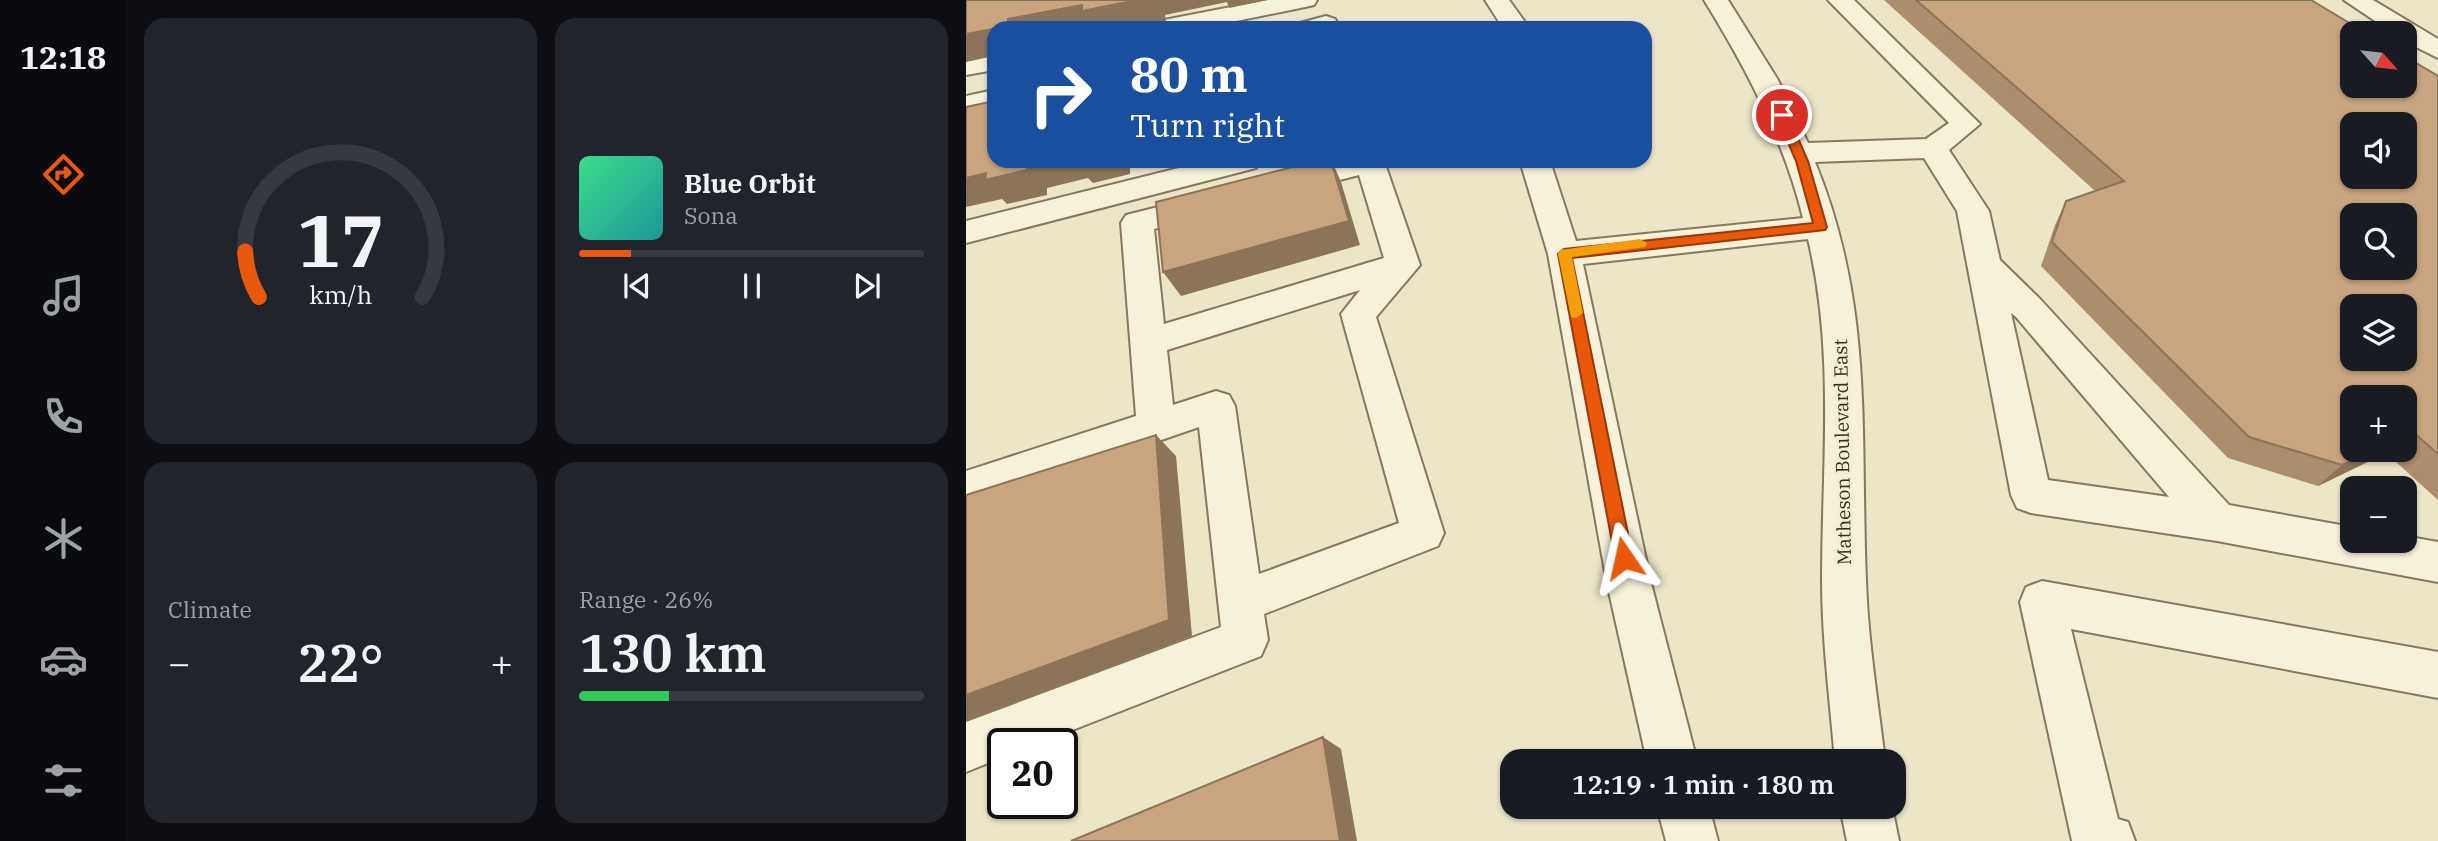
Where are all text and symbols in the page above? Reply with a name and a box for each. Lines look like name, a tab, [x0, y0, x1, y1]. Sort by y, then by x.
north arrow	[2340, 21, 2417, 98]
map controls	[2340, 21, 2417, 553]
text: 12:18	[20, 36, 106, 78]
text: 80 m	[1130, 42, 1248, 105]
icon: right	[1015, 49, 1106, 140]
pin	[1752, 85, 1812, 145]
icon: arrive	[1763, 96, 1801, 134]
text: Turn right	[1130, 104, 1285, 146]
button: sound	[2340, 112, 2417, 189]
icon: directions	[39, 150, 88, 199]
text: Blue Orbit	[684, 166, 816, 200]
text: 17	[297, 192, 384, 287]
text: Sona	[684, 200, 738, 230]
button: search	[2340, 203, 2417, 280]
icon: previous	[618, 267, 656, 305]
icon: pause	[733, 267, 771, 305]
icon: next	[848, 267, 886, 305]
icon: music	[39, 271, 88, 320]
text: km/h	[309, 278, 372, 311]
button: layers	[2340, 294, 2417, 371]
street label: Matheson Boulevard East	[1828, 338, 1856, 565]
button: +	[2340, 385, 2417, 462]
icon: phone	[39, 392, 88, 441]
button: −	[2340, 476, 2417, 553]
icon: climate	[39, 514, 88, 563]
position arrow	[1587, 521, 1661, 595]
text: Range · 26%	[579, 584, 713, 614]
text: Climate	[168, 594, 252, 624]
text: 130 km	[579, 619, 767, 686]
text: 22°	[297, 629, 384, 696]
icon: car	[39, 635, 88, 684]
text: −	[168, 638, 191, 687]
text: +	[490, 638, 513, 687]
speed limit sign: 20	[987, 728, 1078, 819]
icon: filters	[39, 756, 88, 805]
text: 12:19 · 1 min · 180 m	[1572, 767, 1834, 801]

